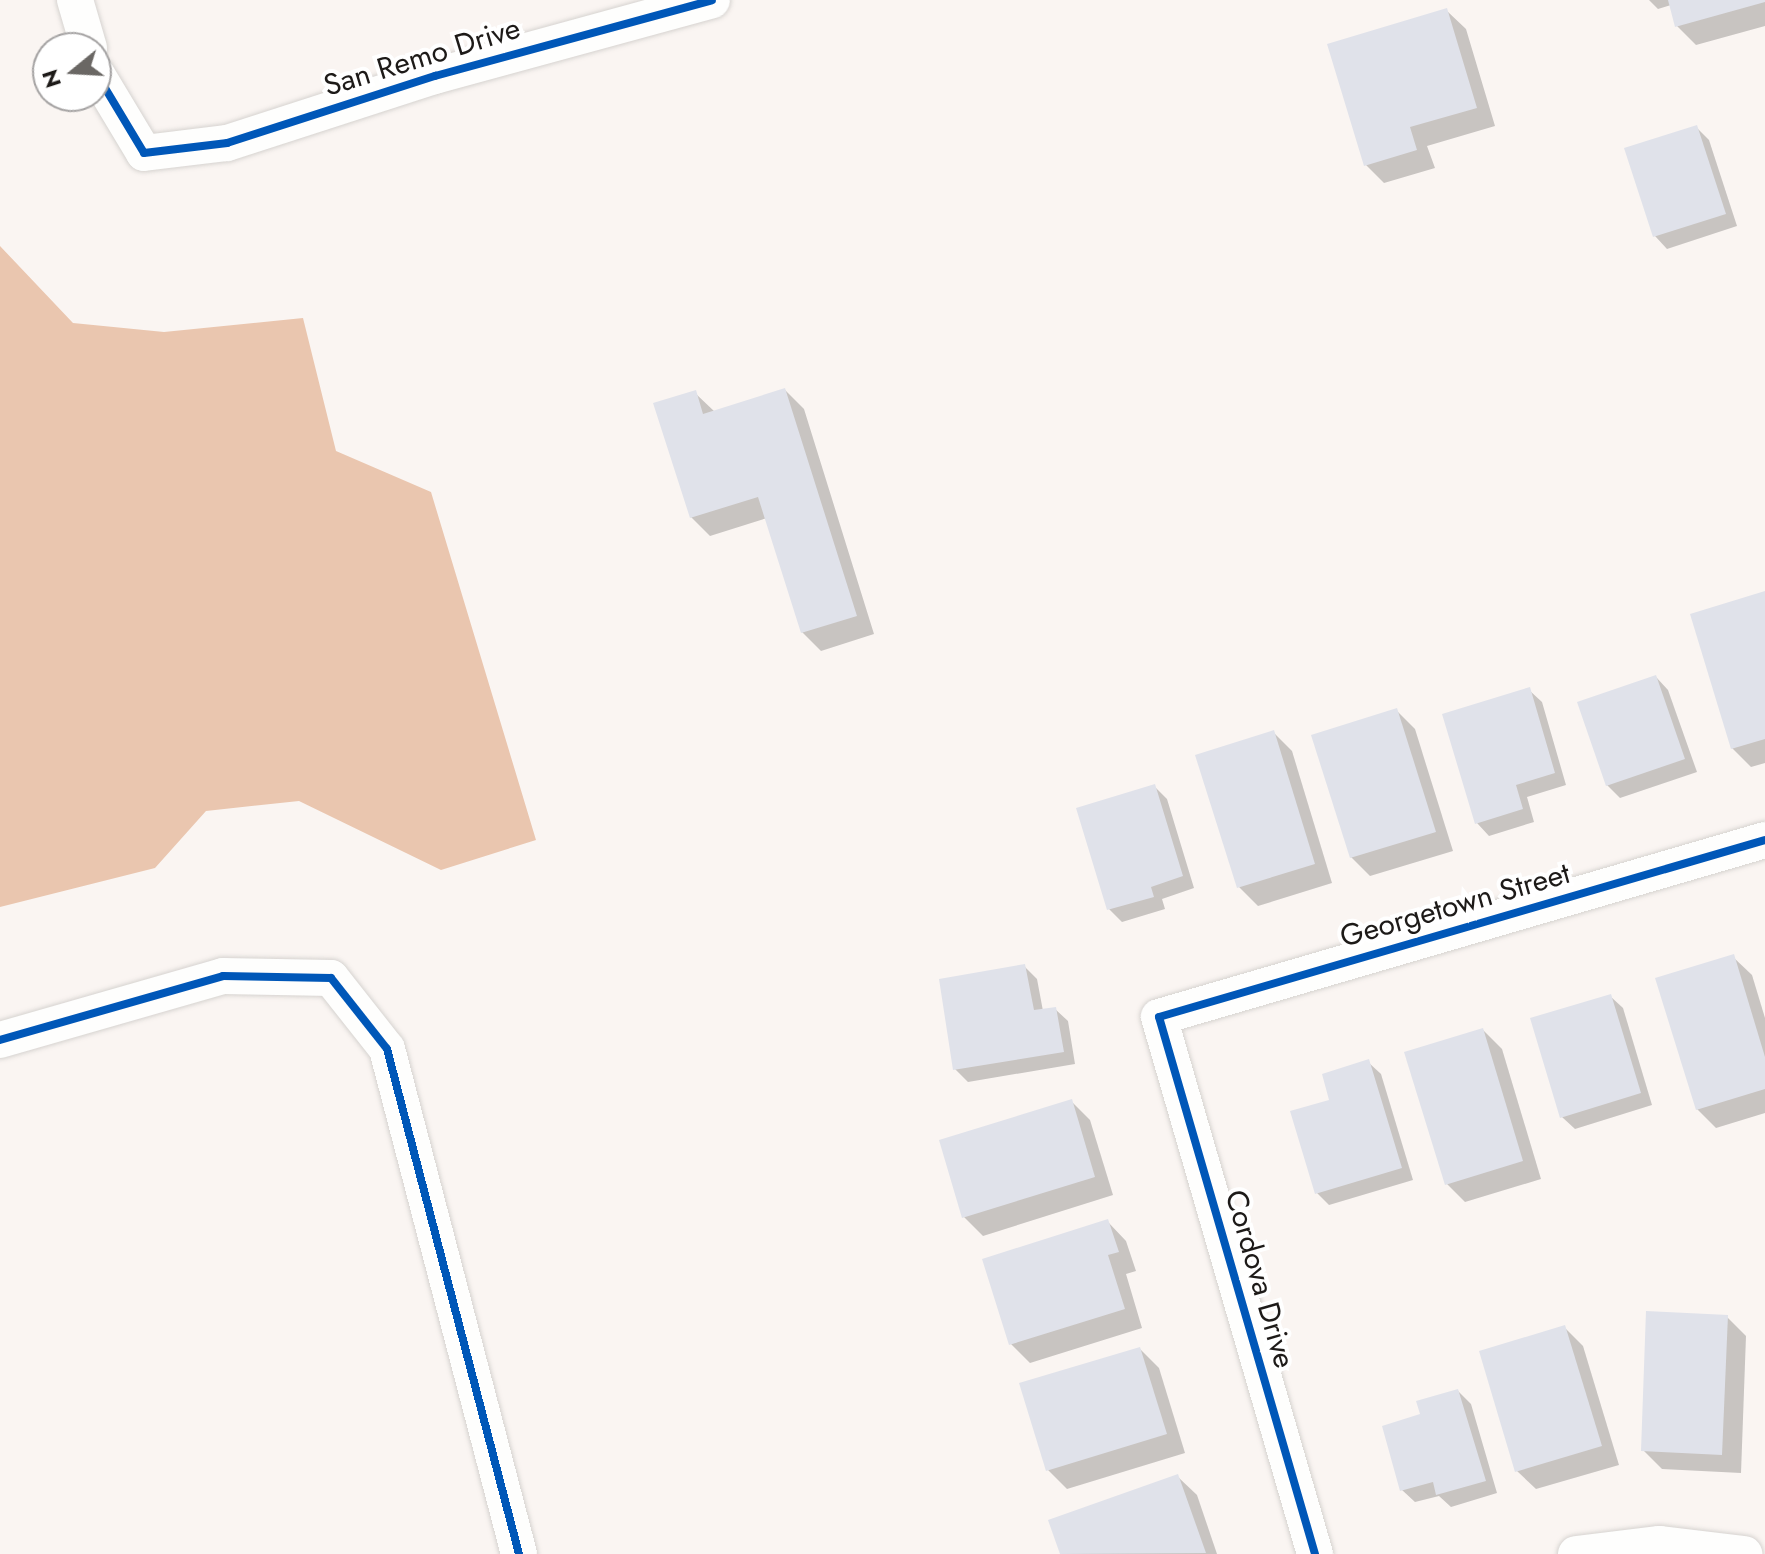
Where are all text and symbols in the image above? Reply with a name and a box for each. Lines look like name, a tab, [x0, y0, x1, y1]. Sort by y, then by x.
street label: San Remo Drive	[320, 10, 524, 104]
north arrow	[32, 32, 112, 112]
text: N	[33, 66, 69, 92]
street label: Georgetown Street	[1336, 855, 1574, 955]
street label: Cordova Drive	[1217, 1186, 1303, 1372]

